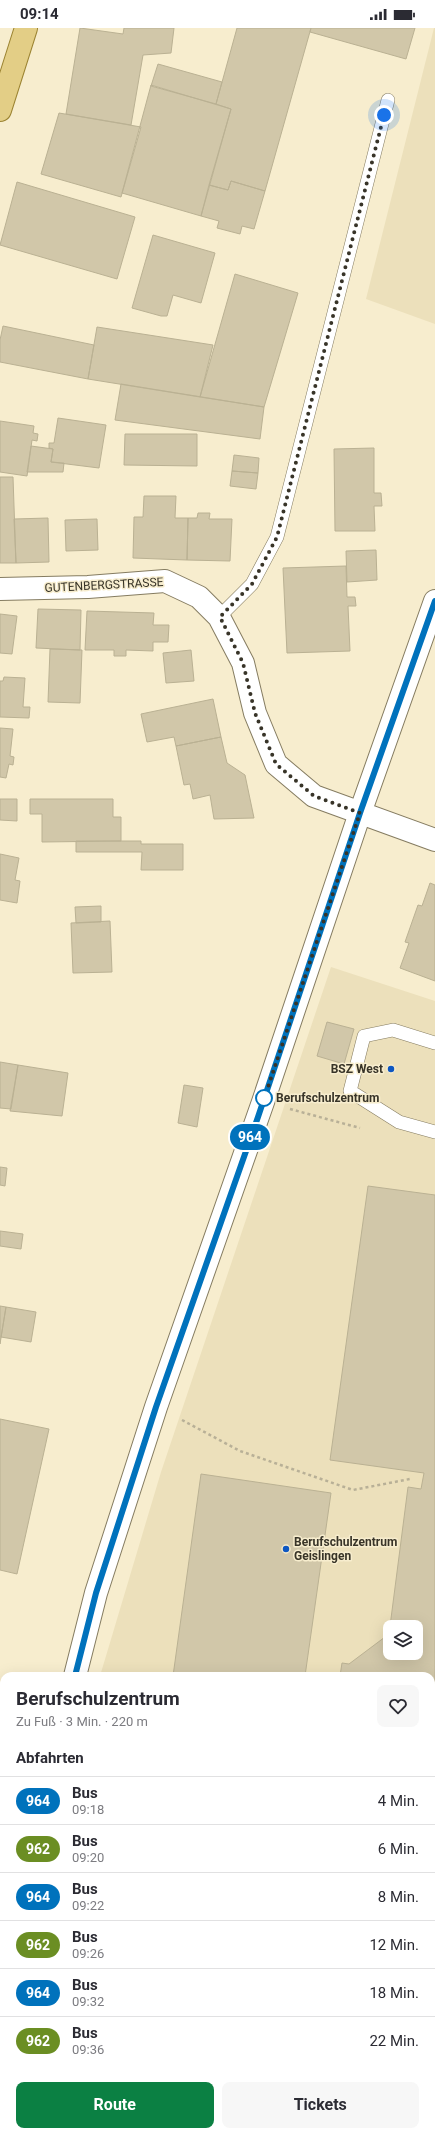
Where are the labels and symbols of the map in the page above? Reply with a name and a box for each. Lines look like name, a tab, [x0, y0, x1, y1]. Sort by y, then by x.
your location	[374, 105, 394, 125]
street label: GUTENBERGSTRASSE	[44, 575, 164, 595]
place label: BSZ West	[331, 1062, 383, 1076]
marker: BSZ West	[386, 1064, 396, 1074]
marker: Berufschulzentrum	[255, 1089, 273, 1107]
place label: Berufschulzentrum	[276, 1091, 379, 1105]
line badge: 964	[227, 1124, 273, 1150]
place label: Berufschulzentrum Geislingen	[294, 1535, 397, 1563]
marker: Berufschulzentrum Geislingen	[281, 1544, 291, 1554]

